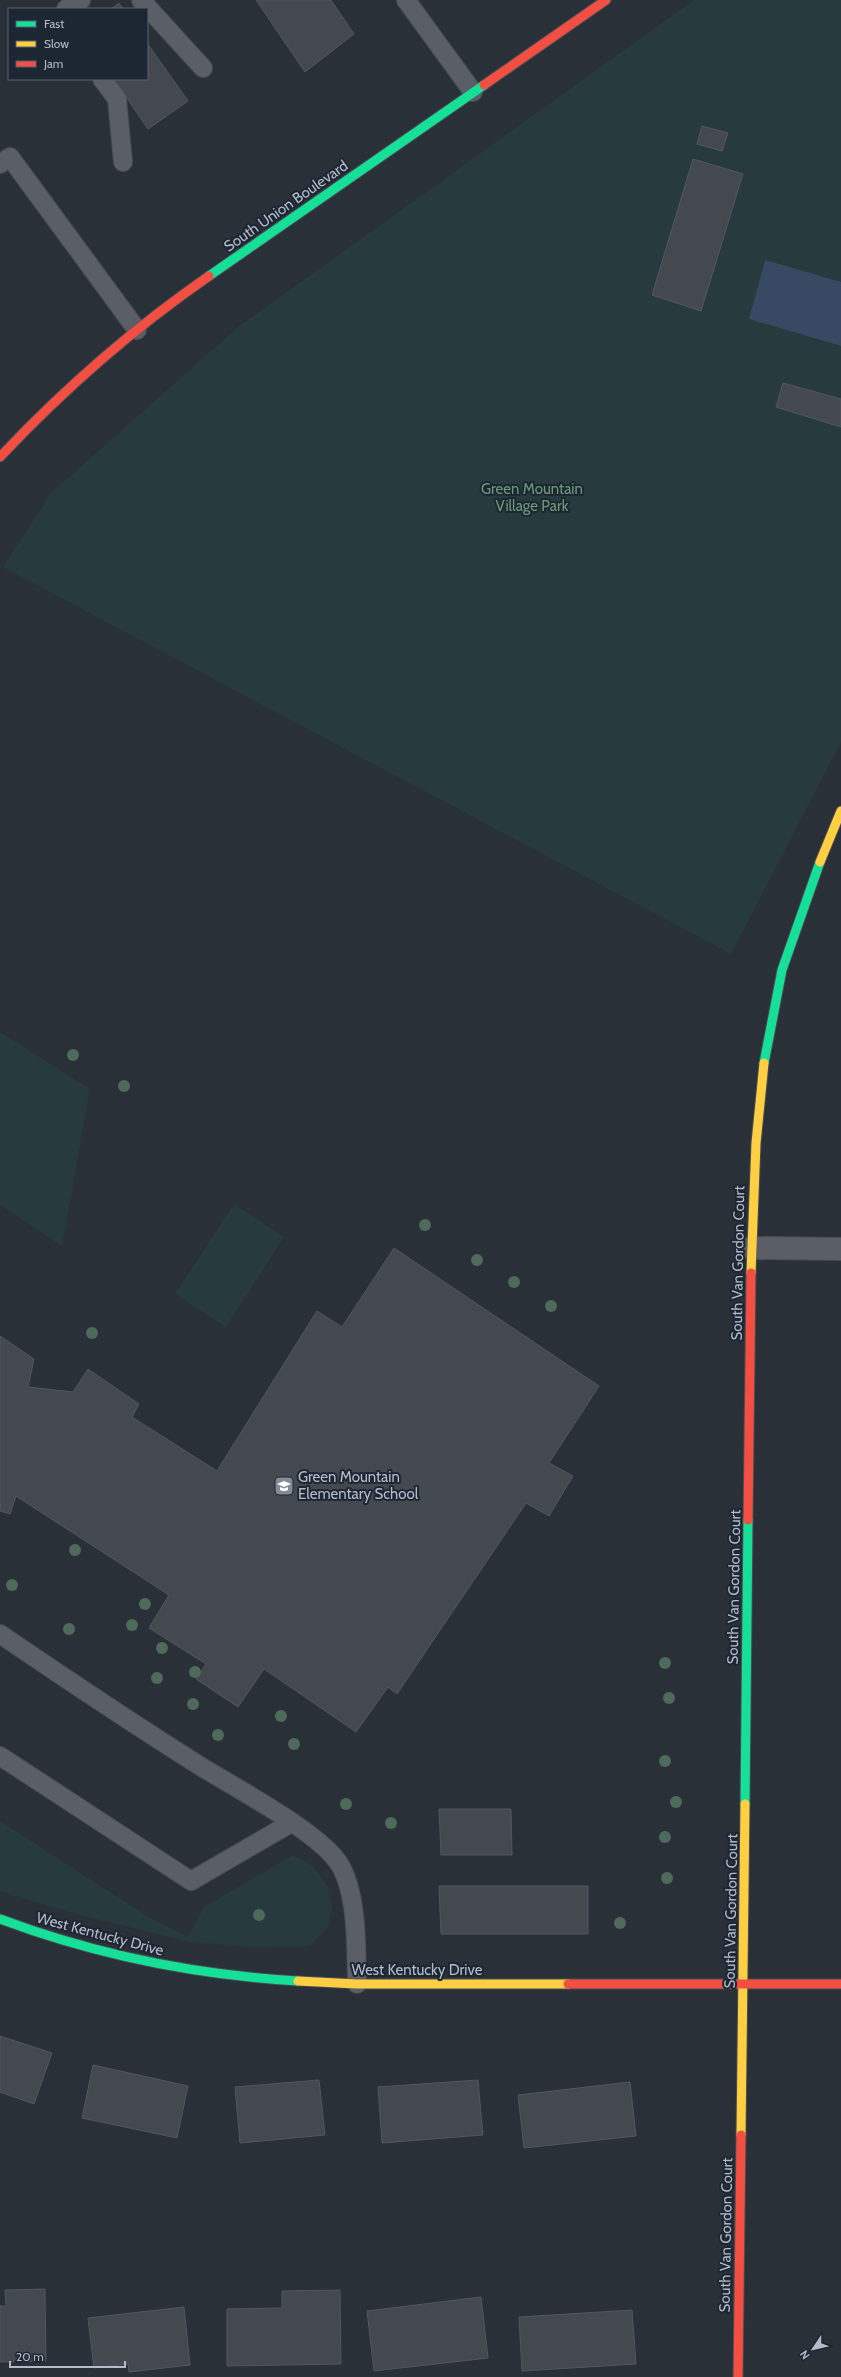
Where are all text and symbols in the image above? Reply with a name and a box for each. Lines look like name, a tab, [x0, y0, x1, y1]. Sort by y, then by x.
legend	[8, 8, 148, 80]
text: Fast	[44, 16, 64, 31]
text: Slow	[44, 36, 69, 51]
text: Jam	[43, 56, 63, 71]
street label: South Union Boulevard	[221, 156, 351, 256]
park label: Green Mountain Village Park	[481, 480, 583, 515]
street label: South Van Gordon Court	[728, 1185, 748, 1341]
place label: Green Mountain Elementary School	[298, 1468, 419, 1503]
school or university icon: Green Mountain Elementary School	[273, 1475, 295, 1497]
street label: South Van Gordon Court	[724, 1509, 744, 1665]
street label: South Van Gordon Court	[721, 1833, 741, 1989]
street label: West Kentucky Drive	[34, 1908, 166, 1960]
street label: West Kentucky Drive	[352, 1961, 483, 1979]
street label: South Van Gordon Court	[716, 2157, 736, 2313]
north arrow	[793, 2329, 833, 2369]
scale bar	[10, 2343, 125, 2369]
text: N	[797, 2348, 813, 2362]
text: 20 m	[16, 2349, 44, 2364]

